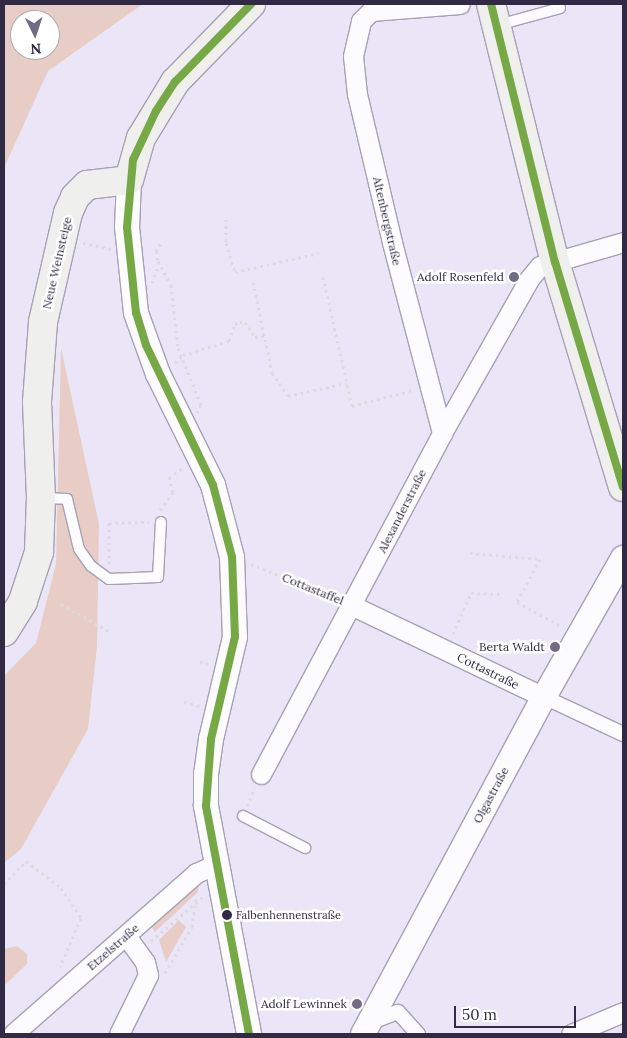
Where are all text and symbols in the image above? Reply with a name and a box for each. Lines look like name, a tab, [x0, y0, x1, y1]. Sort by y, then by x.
north arrow	[10, 10, 60, 60]
text: N	[30, 40, 42, 58]
street label: Altenbergstraße	[370, 175, 404, 267]
street label: Neue Weinsteige	[39, 216, 75, 310]
place label: Adolf Rosenfeld	[417, 270, 504, 284]
marker: Adolf Rosenfeld	[508, 271, 520, 283]
street label: Alexanderstraße	[375, 467, 429, 555]
street label: Cottastaffel	[280, 570, 346, 608]
place label: Berta Waldt	[479, 640, 545, 654]
marker: Berta Waldt	[549, 641, 561, 653]
street label: Cottastraße	[455, 650, 521, 692]
street label: Olgastraße	[470, 764, 512, 826]
place label: Falbenhennenstraße	[236, 908, 341, 922]
marker: Falbenhennenstraße	[222, 910, 232, 920]
street label: Etzelstraße	[84, 921, 142, 973]
scale bar	[457, 996, 580, 1028]
place label: Adolf Lewinnek	[261, 997, 347, 1011]
marker: Adolf Lewinnek	[351, 998, 363, 1010]
text: 50 m	[462, 1005, 497, 1024]

